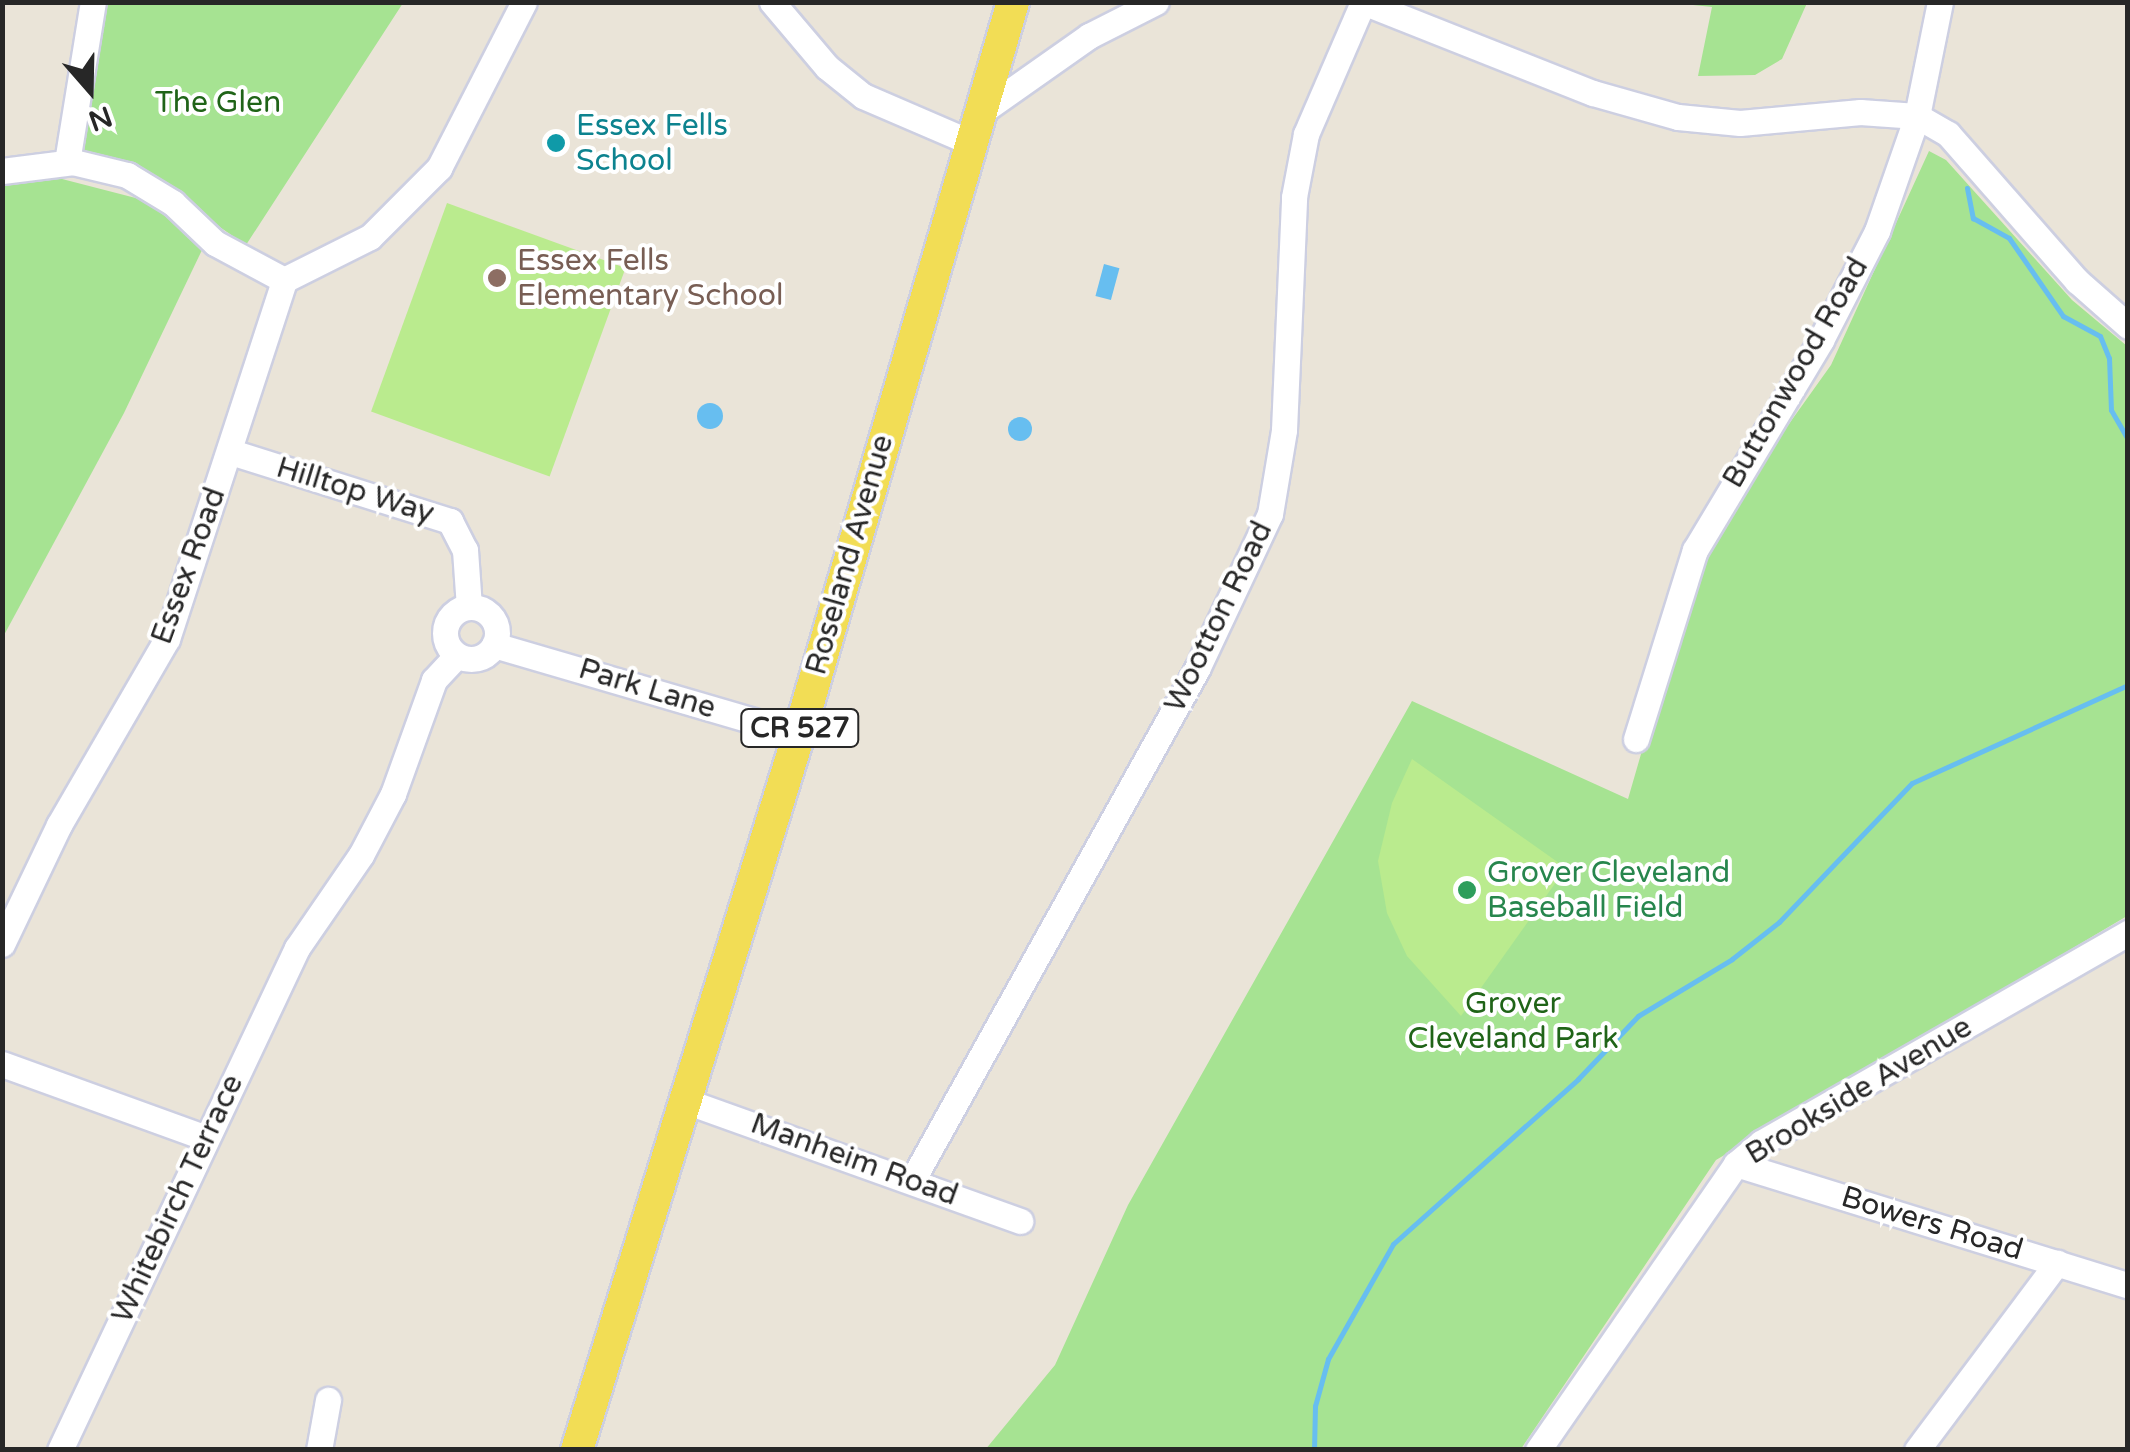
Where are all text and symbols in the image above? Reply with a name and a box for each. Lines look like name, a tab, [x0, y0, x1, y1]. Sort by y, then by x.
north arrow	[40, 40, 140, 140]
park label: The Glen	[155, 85, 281, 121]
text: N	[84, 98, 117, 138]
place label: Essex Fells School	[576, 108, 728, 178]
marker: Essex Fells School	[545, 132, 567, 154]
place label: Essex Fells Elementary School	[517, 243, 783, 314]
street label: Buttonwood Road	[1715, 251, 1877, 495]
marker: Essex Fells Elementary School	[486, 267, 508, 289]
street label: Roseland Avenue	[799, 431, 901, 679]
street label: Hilltop Way	[272, 450, 438, 532]
street label: Essex Road	[144, 483, 234, 649]
street label: Wootton Road	[1157, 516, 1281, 718]
street label: Park Lane	[574, 651, 720, 727]
road number: CR 527	[740, 705, 860, 751]
place label: Grover Cleveland Baseball Field	[1487, 855, 1730, 926]
marker: Grover Cleveland Baseball Field	[1456, 879, 1478, 901]
park label: Grover Cleveland Park	[1407, 986, 1619, 1056]
street label: Brookside Avenue	[1739, 1009, 1979, 1173]
street label: Whitebirch Terrace	[105, 1069, 251, 1329]
street label: Manheim Road	[746, 1106, 962, 1214]
street label: Bowers Road	[1837, 1179, 2027, 1269]

